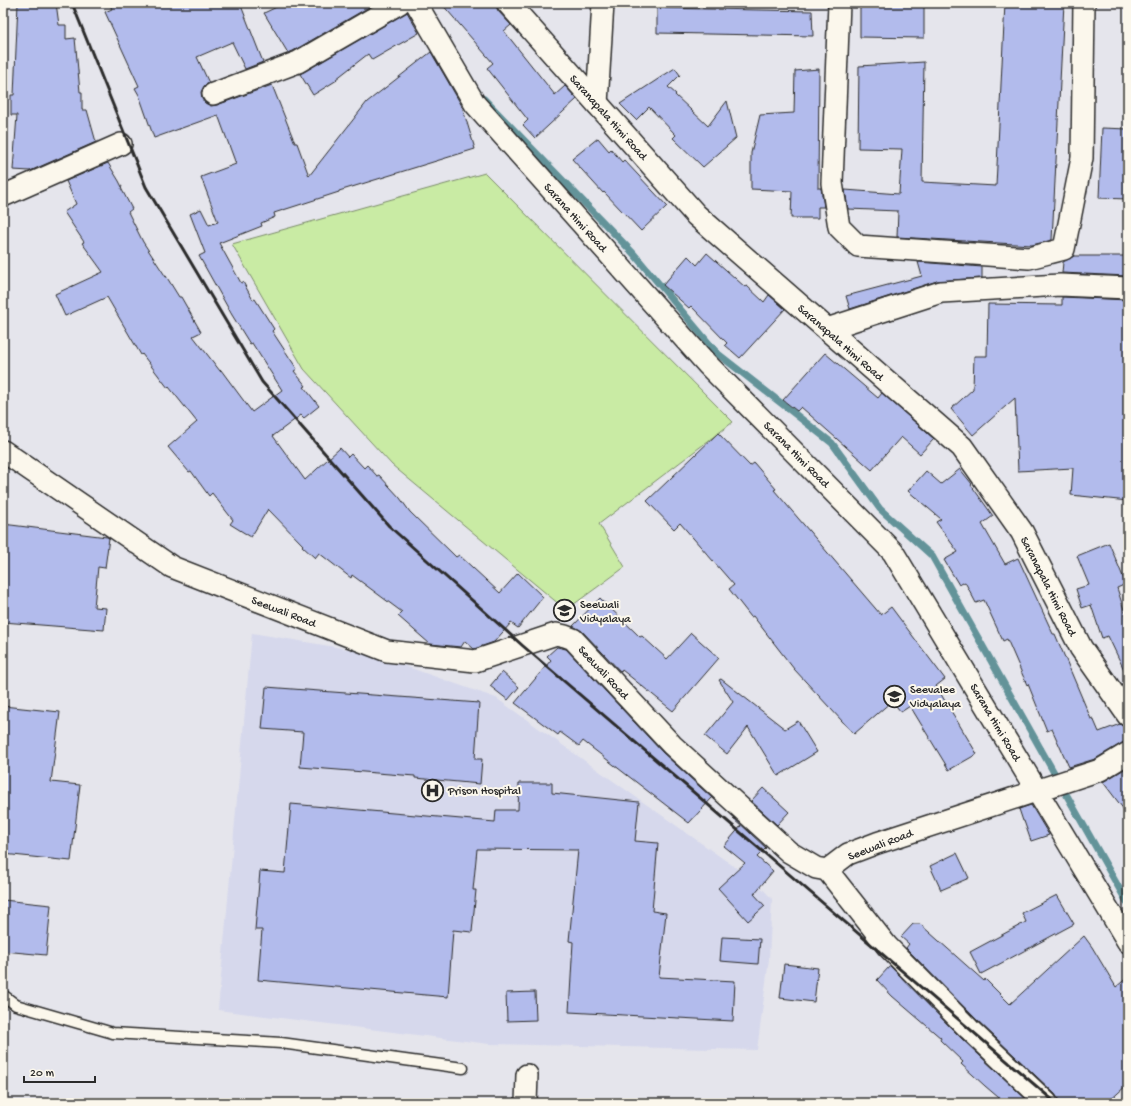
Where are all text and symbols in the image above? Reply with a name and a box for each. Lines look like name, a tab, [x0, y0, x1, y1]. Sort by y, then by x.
street label: Saranapala Himi Road	[566, 73, 650, 165]
street label: Sarana Himi Road	[540, 181, 610, 256]
street label: Saranapala Himi Road	[794, 302, 886, 385]
street label: Sarana Himi Road	[760, 419, 832, 492]
street label: Saranapala Himi Road	[1016, 535, 1079, 640]
street label: Seewali Road	[249, 594, 319, 632]
school or university icon: Seewali Vidyalaya	[551, 598, 577, 624]
place label: Seewali Vidyalaya	[579, 599, 631, 627]
street label: Seewali Road	[574, 644, 632, 704]
street label: Sarana Himi Road	[966, 682, 1023, 765]
school or university icon: Seevalee Vidyalaya	[882, 683, 908, 709]
place label: Seevalee Vidyalaya	[909, 684, 961, 712]
hospital icon: Prison Hospital	[419, 777, 445, 803]
place label: Prison Hospital	[447, 785, 521, 799]
street label: Seewali Road	[846, 827, 916, 865]
scale bar	[24, 1058, 95, 1084]
text: 20 m	[30, 1067, 55, 1081]

